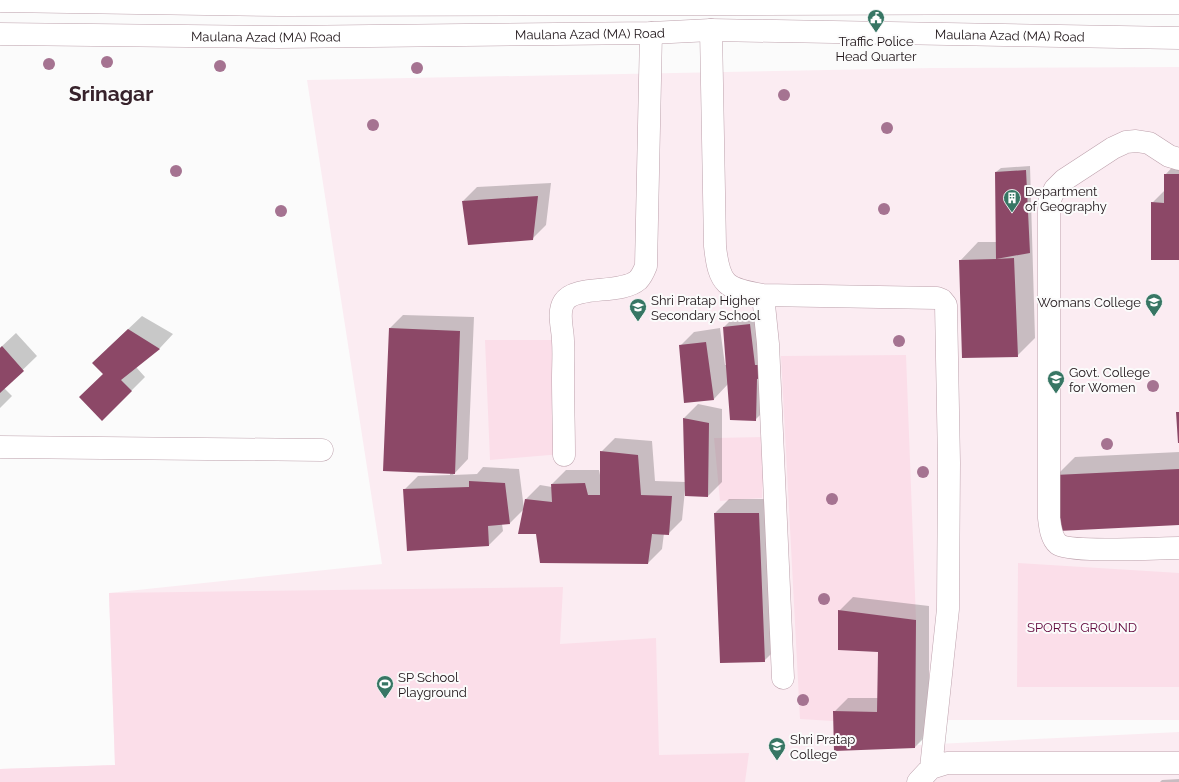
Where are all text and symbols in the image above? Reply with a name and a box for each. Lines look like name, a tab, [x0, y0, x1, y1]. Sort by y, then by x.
public building icon: Traffic Police Head Quarter	[866, 8, 886, 33]
street label: Maulana Azad (MA) Road	[515, 25, 665, 42]
street label: Maulana Azad (MA) Road	[935, 27, 1085, 44]
street label: Maulana Azad (MA) Road	[191, 29, 341, 45]
place label: Traffic Police Head Quarter	[835, 34, 917, 64]
district label: Srinagar	[69, 81, 153, 106]
place label: Department of Geography	[1025, 184, 1107, 214]
building icon: Department of Geography	[1002, 188, 1022, 213]
school or university icon: Womans College	[1144, 292, 1164, 317]
place label: Shri Pratap Higher Secondary School	[651, 293, 761, 323]
place label: Womans College	[1037, 295, 1141, 310]
school or university icon: Shri Pratap Higher Secondary School	[628, 297, 648, 322]
place label: Govt. College for Women	[1069, 365, 1150, 395]
school or university icon: Govt. College for Women	[1046, 369, 1066, 394]
park label: SPORTS GROUND	[1027, 620, 1137, 635]
place label: SP School Playground	[398, 670, 467, 700]
sports icon: SP School Playground	[375, 674, 395, 699]
place label: Shri Pratap College	[790, 732, 855, 762]
school or university icon: Shri Pratap College	[767, 736, 787, 761]

